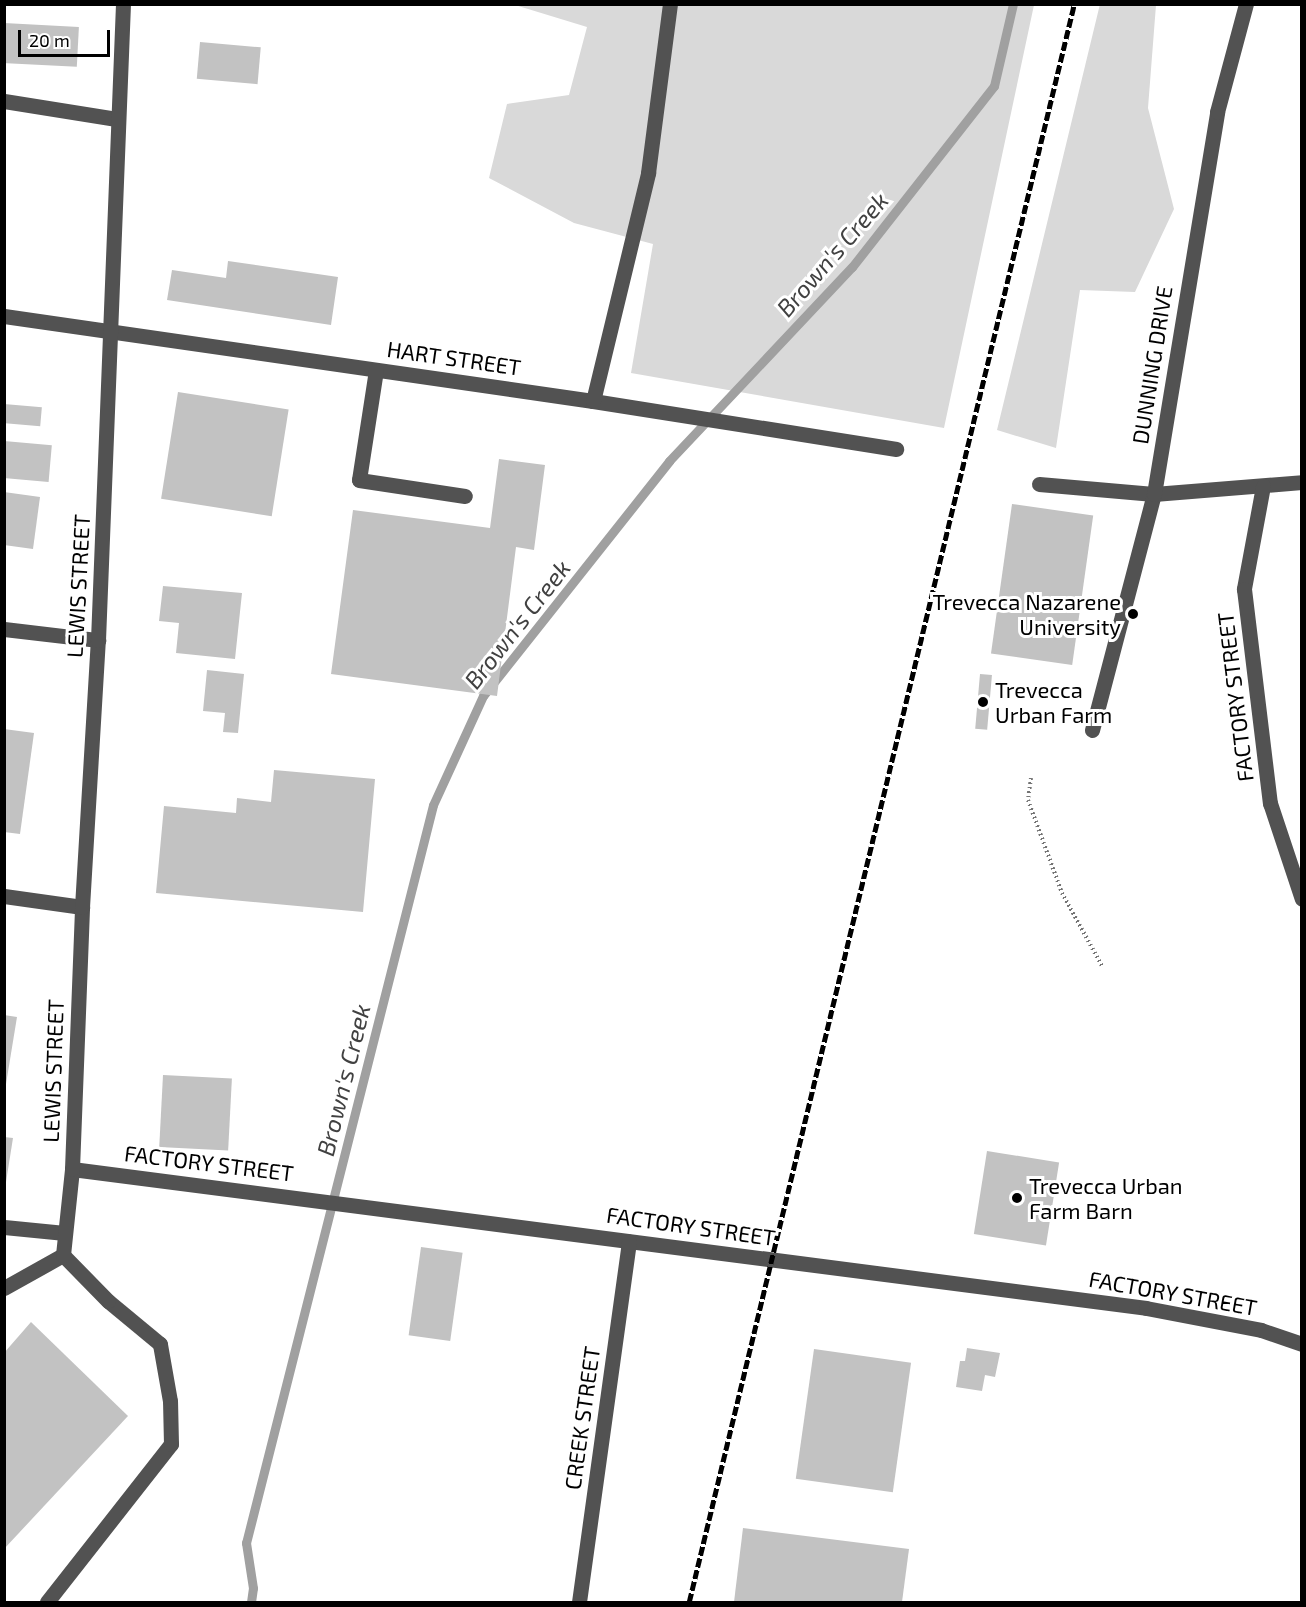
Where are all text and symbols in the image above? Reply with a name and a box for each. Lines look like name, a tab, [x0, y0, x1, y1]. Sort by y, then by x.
scale bar	[21, 18, 112, 56]
text: 20 m	[29, 29, 70, 51]
water label: Brown's Creek	[770, 186, 894, 322]
street label: DUNNING DRIVE	[1126, 284, 1178, 446]
street label: HART STREET	[385, 335, 523, 381]
street label: LEWIS STREET	[61, 514, 95, 658]
water label: Brown's Creek	[458, 554, 576, 694]
place label: Trevecca Nazarene University	[932, 588, 1121, 640]
marker: Trevecca Nazarene University	[1126, 607, 1140, 621]
street label: FACTORY STREET	[1211, 611, 1259, 783]
place label: Trevecca Urban Farm	[995, 676, 1112, 728]
marker: Trevecca Urban Farm	[976, 695, 990, 709]
street label: LEWIS STREET	[37, 999, 69, 1143]
water label: Brown's Creek	[310, 1001, 376, 1159]
street label: FACTORY STREET	[123, 1139, 295, 1187]
place label: Trevecca Urban Farm Barn	[1029, 1172, 1183, 1224]
marker: Trevecca Urban Farm Barn	[1010, 1191, 1024, 1205]
street label: FACTORY STREET	[605, 1201, 777, 1251]
street label: FACTORY STREET	[1087, 1265, 1259, 1321]
street label: CREEK STREET	[559, 1344, 605, 1492]

